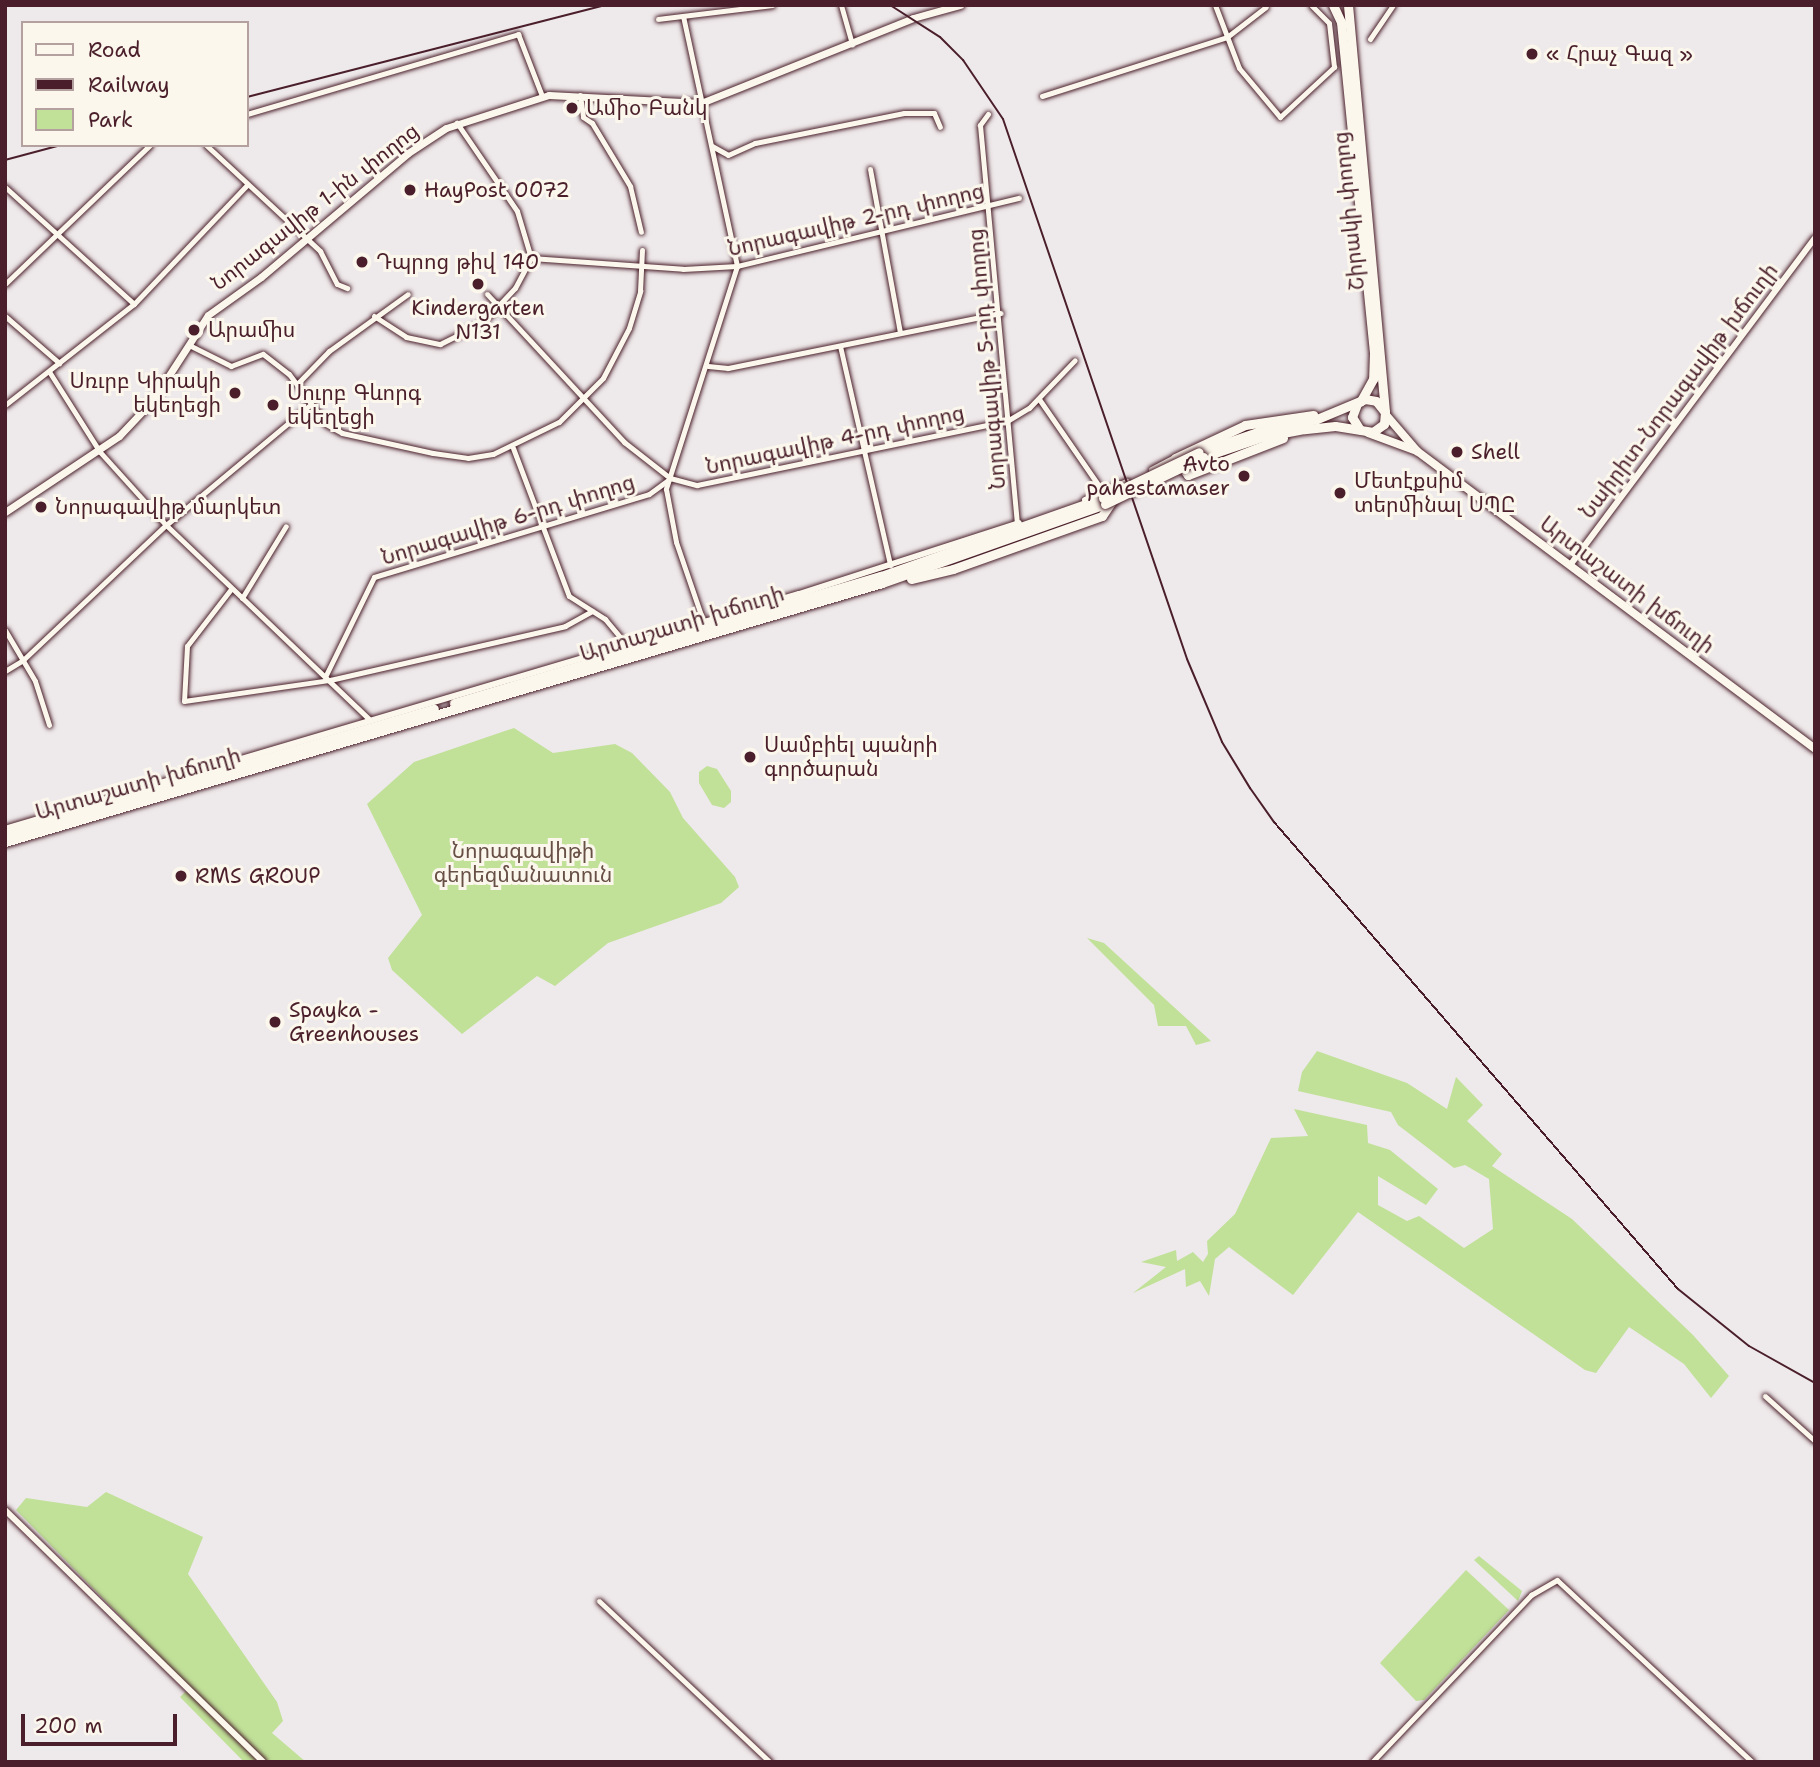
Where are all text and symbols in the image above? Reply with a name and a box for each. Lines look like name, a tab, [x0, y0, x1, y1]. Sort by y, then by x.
legend	[21, 21, 248, 147]
text: Road	[88, 36, 141, 64]
place label: « Հրաչ Գազ »	[1546, 41, 1693, 67]
marker: « Հրաչ Գազ »	[1524, 46, 1540, 62]
text: Railway	[88, 71, 170, 99]
place label: Ամիօ Բանկ	[586, 95, 707, 121]
marker: Ամիօ Բանկ	[564, 100, 580, 116]
text: Park	[88, 106, 133, 134]
street label: Նորագավիթ 1-ին փողոց	[206, 118, 424, 296]
street label: Շիրակի փողոց	[1328, 130, 1370, 292]
place label: HayPost 0072	[424, 177, 570, 203]
street label: Նորագավիթ 2-րդ փողոց	[725, 178, 987, 262]
marker: HayPost 0072	[402, 182, 418, 198]
street label: Նորագավիթ 5-րդ փողոց	[963, 227, 1011, 491]
place label: Դպրոց թիվ 140	[376, 249, 540, 275]
marker: Դպրոց թիվ 140	[354, 254, 370, 270]
street label: Նաիրիտ-Նորագավիթ խճուղի	[1575, 258, 1783, 524]
marker: Kindergarten N131	[470, 276, 486, 292]
place label: Kindergarten N131	[411, 295, 545, 345]
place label: Արամիս	[208, 317, 295, 343]
marker: Արամիս	[186, 322, 202, 338]
place label: Սռւրբ Կիրակի եկեղեցի	[69, 368, 221, 418]
place label: Սուրբ Գևորգ եկեղեցի	[287, 380, 421, 430]
marker: Սռւրբ Կիրակի եկեղեցի	[227, 385, 243, 401]
marker: Սուրբ Գևորգ եկեղեցի	[265, 397, 281, 413]
street label: Նորագավիթ 4-րդ փողոց	[703, 400, 967, 480]
place label: Shell	[1471, 439, 1520, 465]
marker: Shell	[1449, 444, 1465, 460]
place label: Avto pahestamaser	[1086, 451, 1230, 501]
marker: Avto pahestamaser	[1236, 468, 1252, 484]
place label: Մետէքսիմ տերմինալ ՍՊԸ	[1354, 468, 1515, 518]
street label: Նորագավիթ 6-րդ փողոց	[378, 469, 638, 571]
marker: Մետէքսիմ տերմինալ ՍՊԸ	[1332, 485, 1348, 501]
place label: Նորագավիթ մարկետ	[55, 494, 281, 520]
marker: Նորագավիթ մարկետ	[33, 499, 49, 515]
street label: Արտաշատի խճուղի	[1535, 511, 1719, 659]
street label: Արտաշատի խճուղի	[577, 581, 787, 667]
place label: Սամբիել պանրի գործարան	[764, 732, 938, 782]
street label: Արտաշատի խճուղի	[33, 743, 243, 825]
marker: Սամբիել պանրի գործարան	[742, 749, 758, 765]
park label: Նորագավիթի գերեզմանատուն	[434, 838, 612, 888]
place label: RMS GROUP	[195, 863, 320, 889]
marker: RMS GROUP	[173, 868, 189, 884]
place label: Spayka - Greenhouses	[289, 997, 419, 1047]
marker: Spayka - Greenhouses	[267, 1014, 283, 1030]
scale bar	[24, 1700, 180, 1744]
text: 200 m	[34, 1712, 103, 1740]

